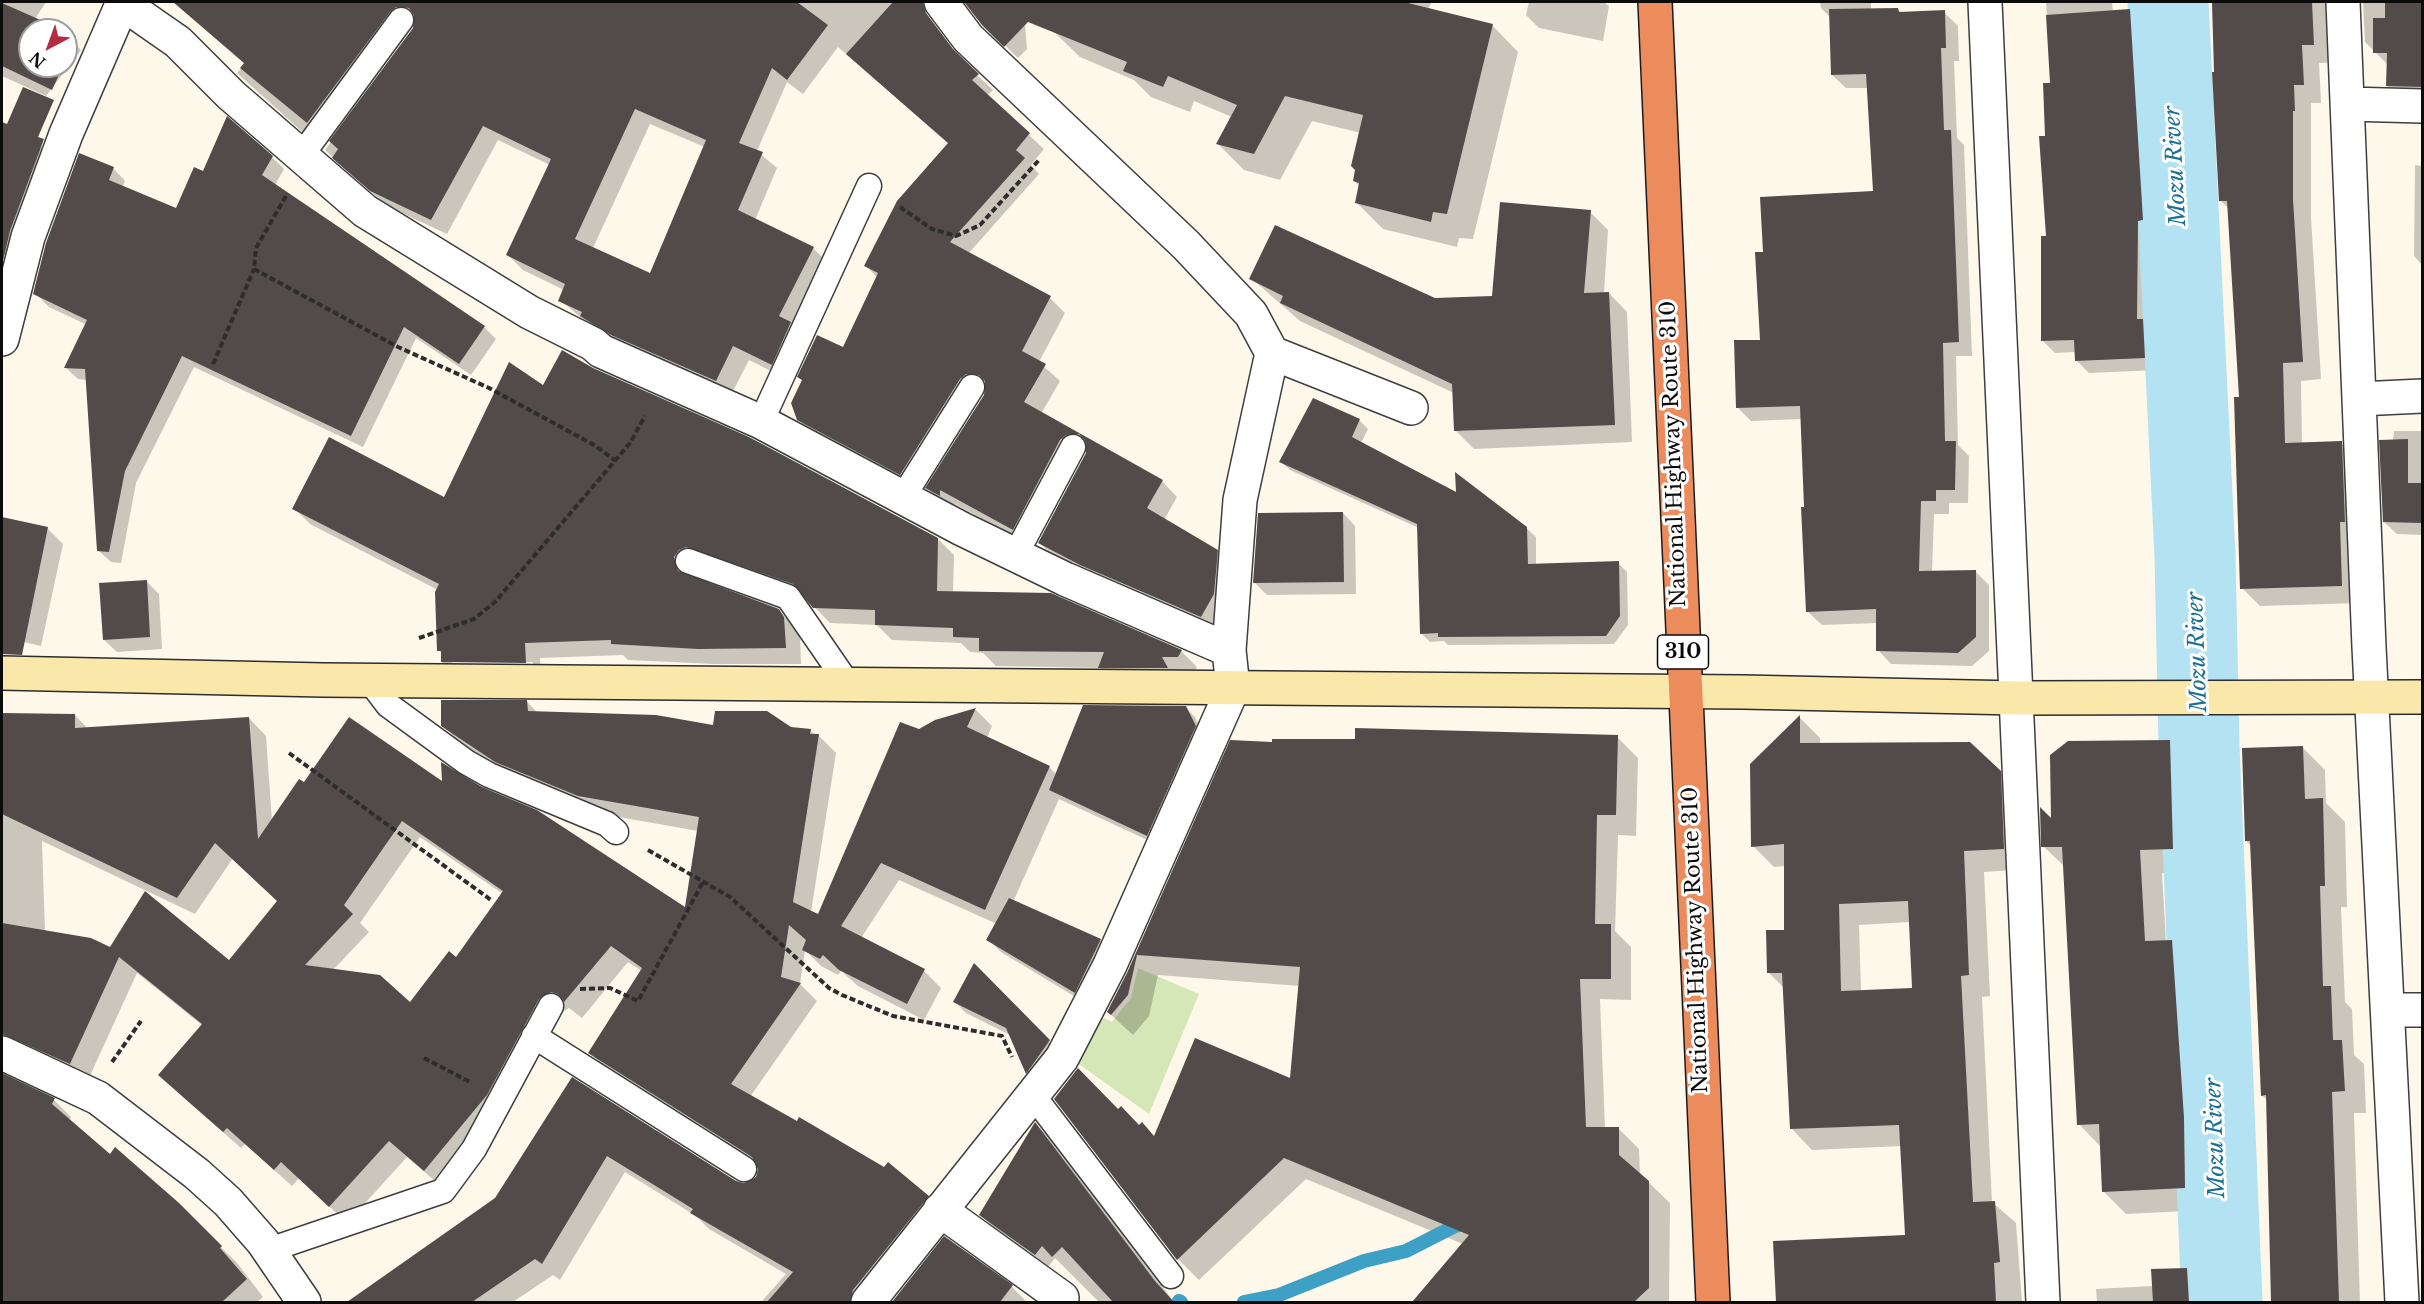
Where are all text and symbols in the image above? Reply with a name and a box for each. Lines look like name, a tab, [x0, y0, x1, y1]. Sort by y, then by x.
north arrow	[18, 18, 78, 78]
text: N	[25, 48, 50, 73]
water label: Mozu River	[2160, 105, 2192, 227]
street label: National Highway Route 310	[1656, 300, 1692, 608]
water label: Mozu River	[2183, 591, 2213, 713]
road number: 310	[1658, 635, 1708, 669]
street label: National Highway Route 310	[1678, 786, 1714, 1094]
water label: Mozu River	[2201, 1077, 2231, 1199]

